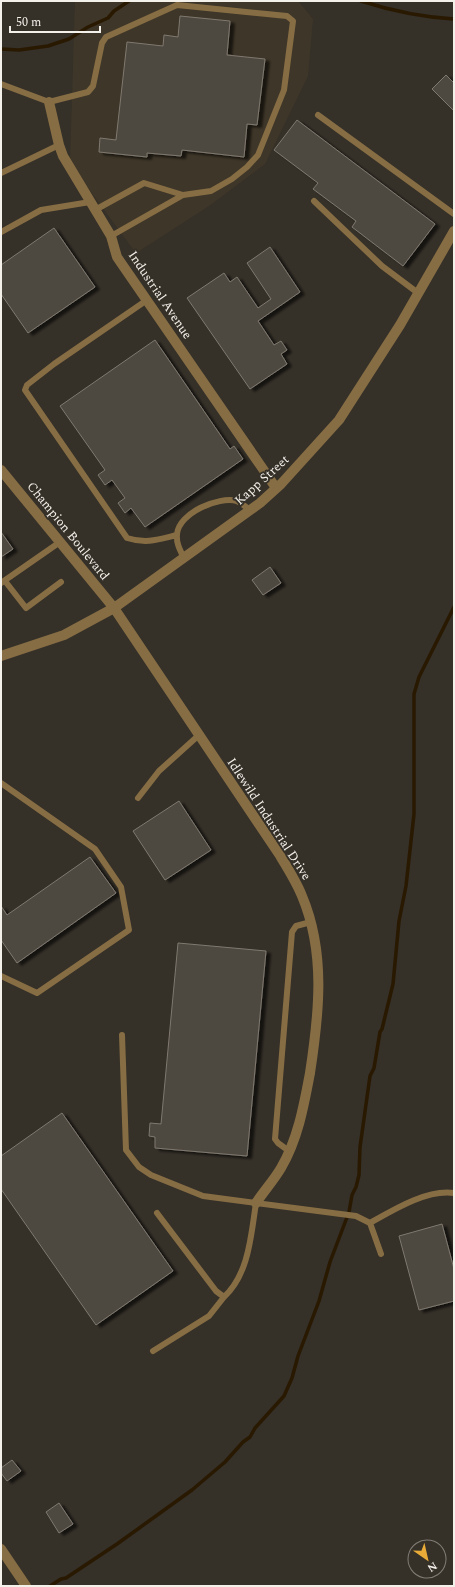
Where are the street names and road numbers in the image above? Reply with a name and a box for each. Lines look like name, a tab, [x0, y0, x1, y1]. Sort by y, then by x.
street label: Industrial Avenue	[123, 247, 197, 343]
street label: Kapp Street	[230, 450, 294, 510]
street label: Champion Boulevard	[22, 477, 114, 585]
street label: Idlewild Industrial Drive	[222, 754, 316, 884]

